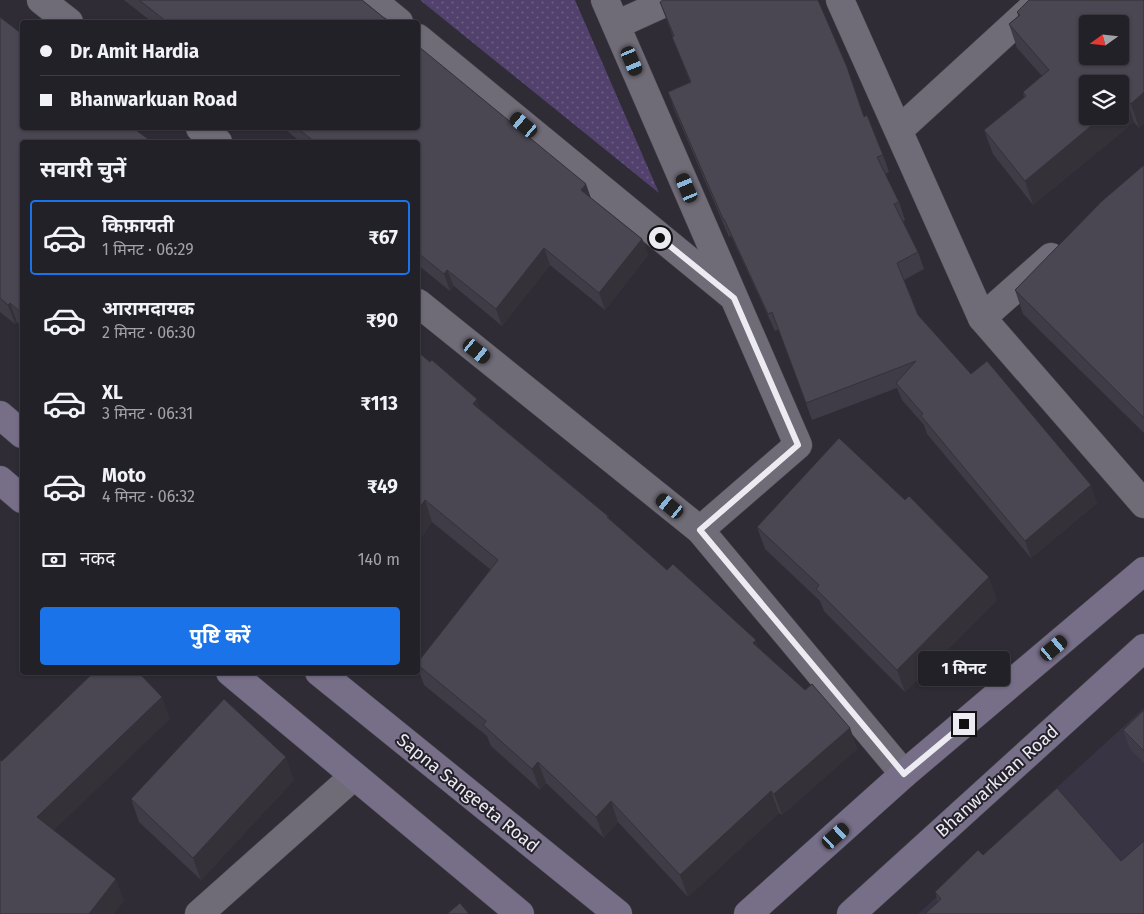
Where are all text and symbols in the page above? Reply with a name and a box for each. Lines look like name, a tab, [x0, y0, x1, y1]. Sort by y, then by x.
north arrow	[1079, 15, 1129, 65]
map controls	[1079, 15, 1129, 125]
text: Dr. Amit Hardia	[70, 40, 199, 63]
car	[619, 44, 644, 78]
button: layers	[1079, 75, 1129, 125]
text: Bhanwarkuan Road	[70, 88, 237, 111]
car	[507, 110, 540, 140]
text: सवारी चुनें	[40, 156, 126, 183]
car	[674, 171, 699, 205]
text: किफ़ायती	[102, 214, 174, 237]
icon: car	[42, 215, 87, 260]
text: ₹67	[369, 226, 398, 249]
route start	[649, 227, 671, 249]
text: 1 मिनट · 06:29	[102, 240, 194, 259]
text: आरामदायक	[102, 297, 194, 320]
icon: car	[42, 298, 87, 343]
text: ₹90	[366, 309, 398, 332]
text: 2 मिनट · 06:30	[102, 323, 196, 342]
car	[460, 336, 493, 366]
icon: car	[42, 381, 87, 426]
text: XL	[102, 381, 123, 404]
text: ₹113	[361, 392, 398, 415]
text: 3 मिनट · 06:31	[102, 404, 193, 423]
icon: car	[42, 464, 87, 509]
text: Moto	[102, 464, 146, 487]
text: ₹49	[367, 475, 398, 498]
text: 4 मिनट · 06:32	[102, 487, 195, 506]
car	[653, 491, 686, 521]
icon: cash	[40, 546, 68, 574]
text: नकद	[80, 547, 115, 570]
text: 140 m	[358, 550, 400, 569]
button: पुष्टि करें	[40, 607, 400, 665]
car	[1037, 633, 1070, 663]
callout: 1 मिनट	[918, 652, 1010, 686]
text: 1 मिनट	[942, 659, 986, 678]
route end	[953, 713, 975, 735]
street label: Bhanwarkuan Road	[931, 720, 1063, 842]
street label: Sapna Sangeeta Road	[392, 729, 544, 857]
car	[819, 820, 852, 852]

